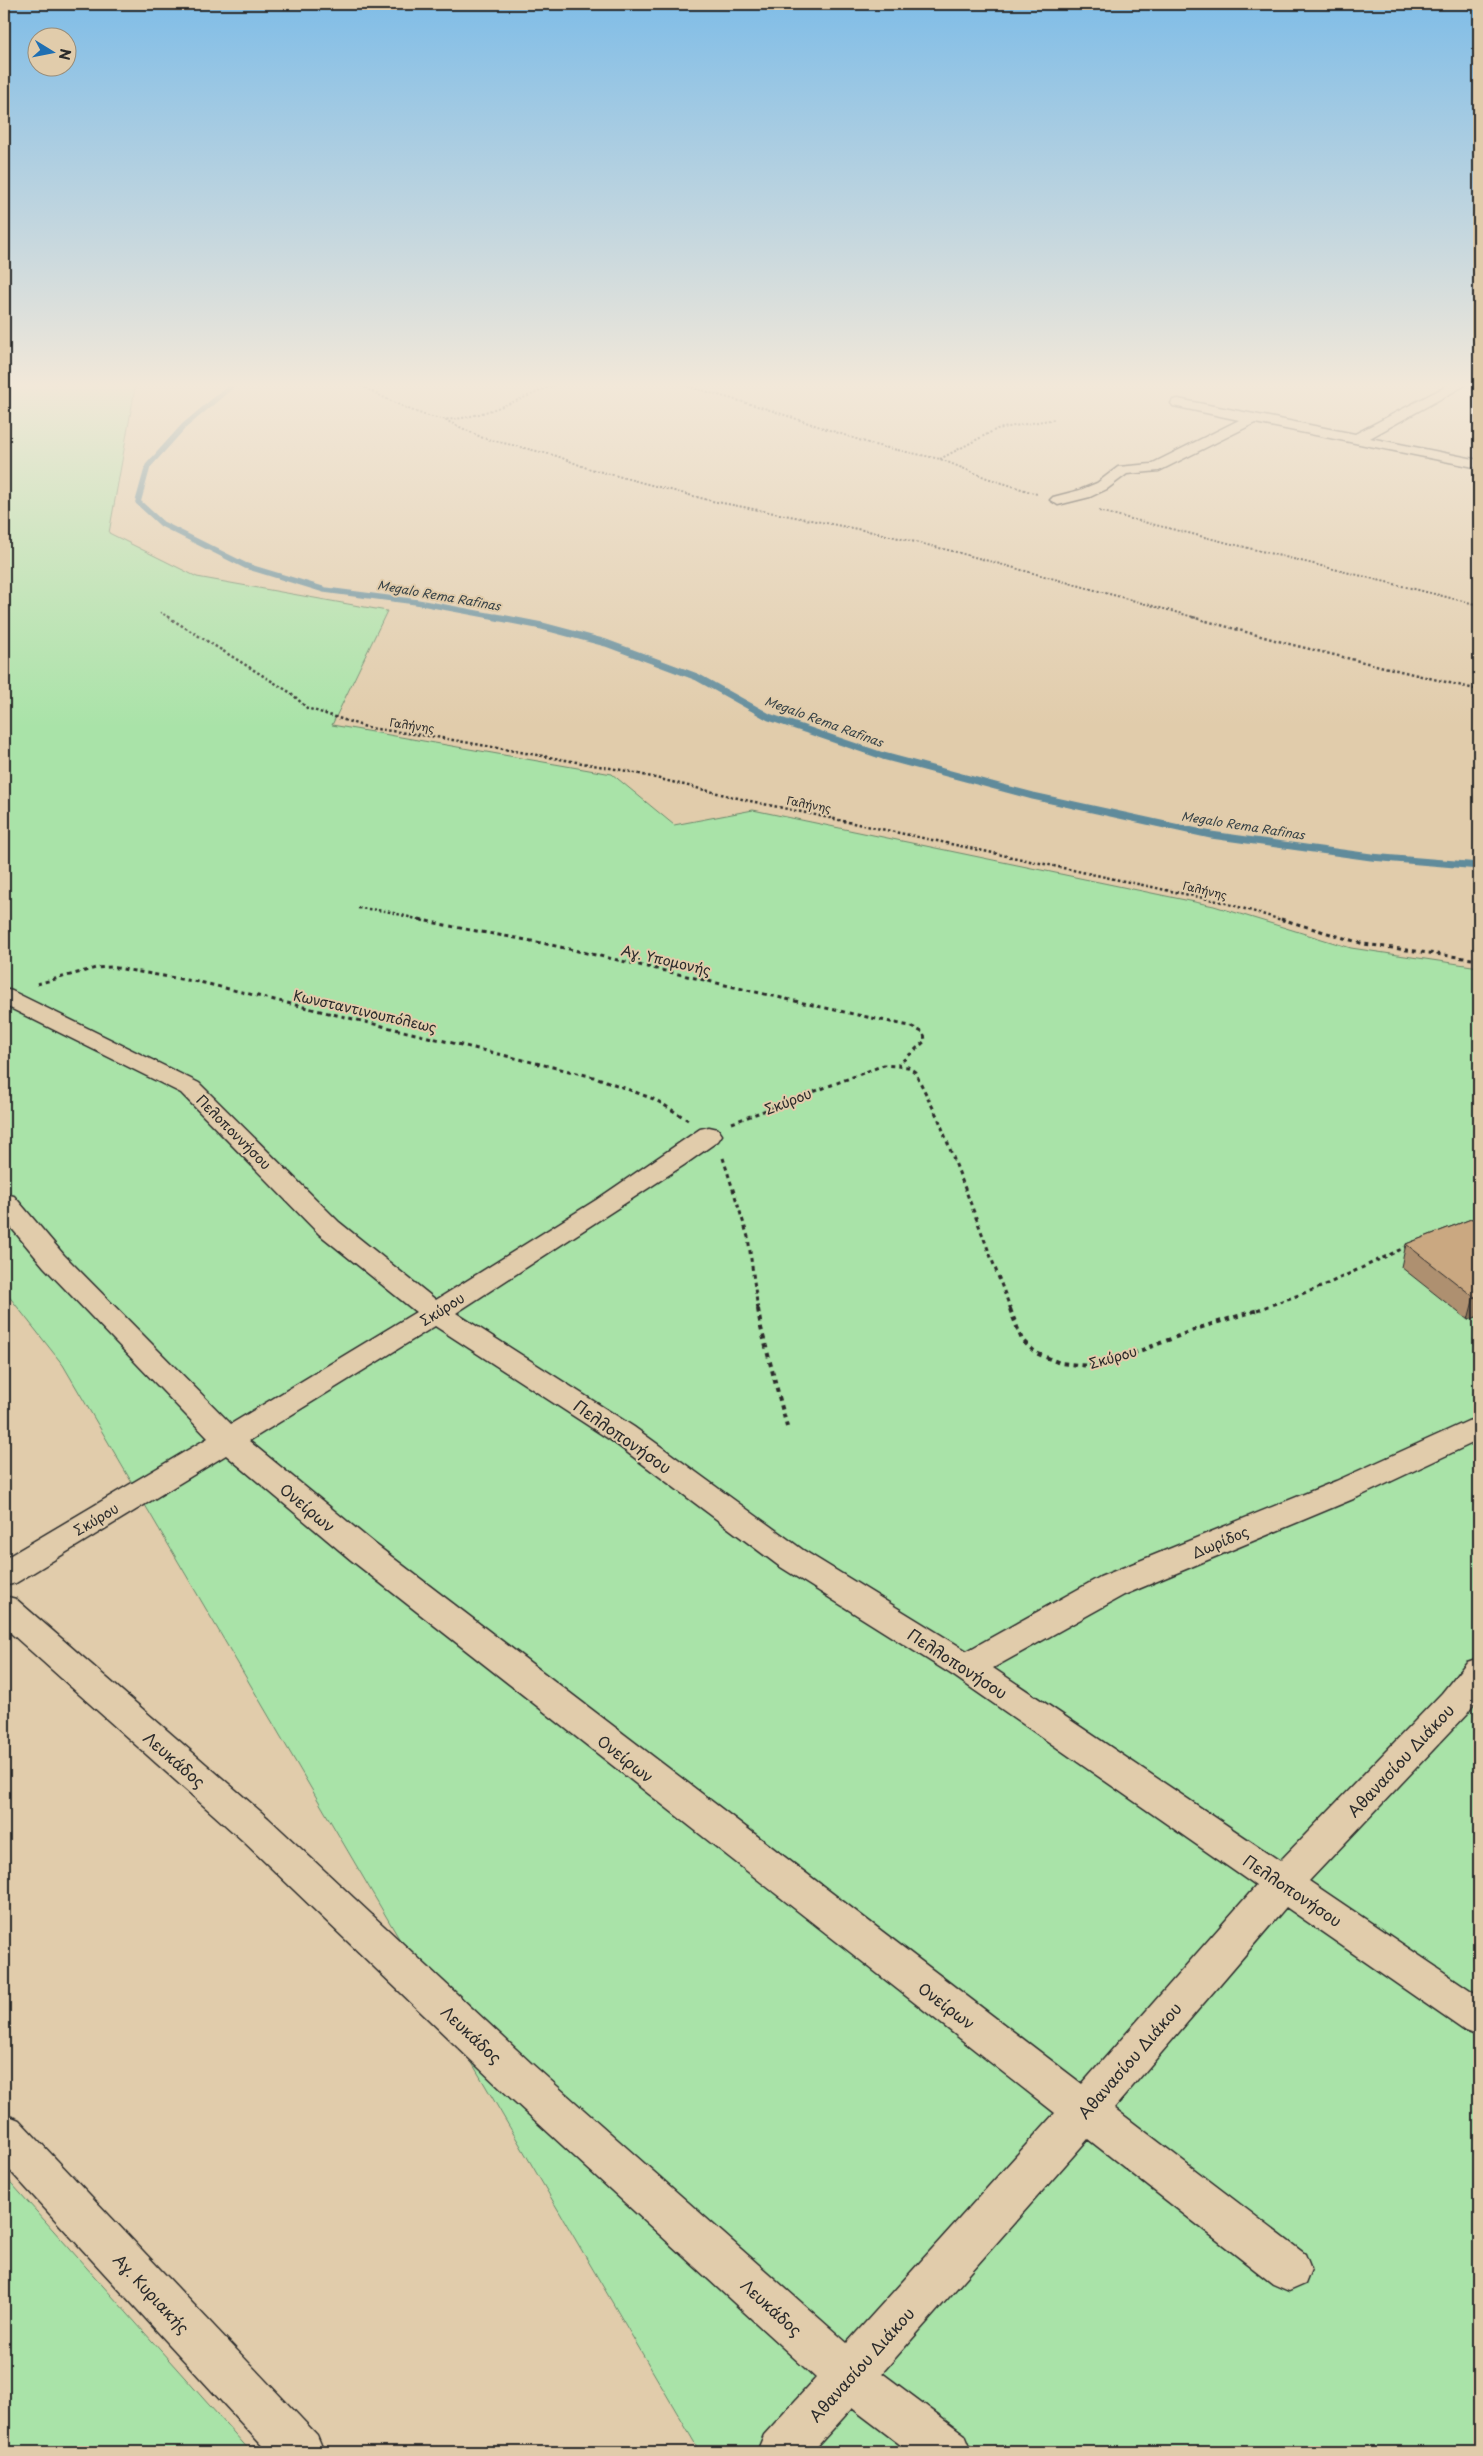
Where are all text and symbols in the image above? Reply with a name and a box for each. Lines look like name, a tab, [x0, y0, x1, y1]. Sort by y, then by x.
north arrow	[28, 28, 78, 78]
text: N	[54, 47, 77, 62]
water label: Megalo Rema Rafinas	[376, 575, 503, 615]
water label: Megalo Rema Rafinas	[762, 691, 887, 751]
street label: Γαλήνης	[389, 713, 436, 737]
street label: Γαλήνης	[785, 791, 833, 817]
water label: Megalo Rema Rafinas	[1180, 806, 1307, 844]
street label: Γαλήνης	[1181, 877, 1229, 903]
street label: Αγ. Υπομονής	[619, 939, 713, 981]
street label: Κωνσταντινουπόλεως	[291, 984, 439, 1038]
street label: Σκύρου	[761, 1082, 815, 1120]
street label: Πελοποννήσου	[192, 1090, 276, 1174]
street label: Σκύρου	[416, 1287, 468, 1331]
street label: Σκύρου	[1087, 1340, 1139, 1374]
street label: Πελλοπονήσου	[569, 1393, 677, 1479]
street label: Ονείρων	[275, 1477, 341, 1537]
street label: Σκύρου	[70, 1497, 122, 1541]
street label: Δωρίδος	[1188, 1521, 1252, 1563]
street label: Πελλοπονήσου	[903, 1622, 1013, 1704]
street label: Αθανασίου Διάκου	[1341, 1698, 1459, 1822]
street label: Λευκάδος	[139, 1725, 211, 1793]
street label: Ονείρων	[593, 1728, 659, 1788]
street label: Πελλοπονήσου	[1239, 1848, 1347, 1932]
street label: Ονείρων	[913, 1976, 981, 2034]
street label: Αθανασίου Διάκου	[1072, 1997, 1186, 2123]
street label: Λευκάδος	[436, 2000, 508, 2068]
street label: Αγ. Κυριακής	[108, 2247, 196, 2339]
street label: Λευκάδος	[736, 2273, 808, 2341]
street label: Αθανασίου Διάκου	[803, 2301, 919, 2427]

